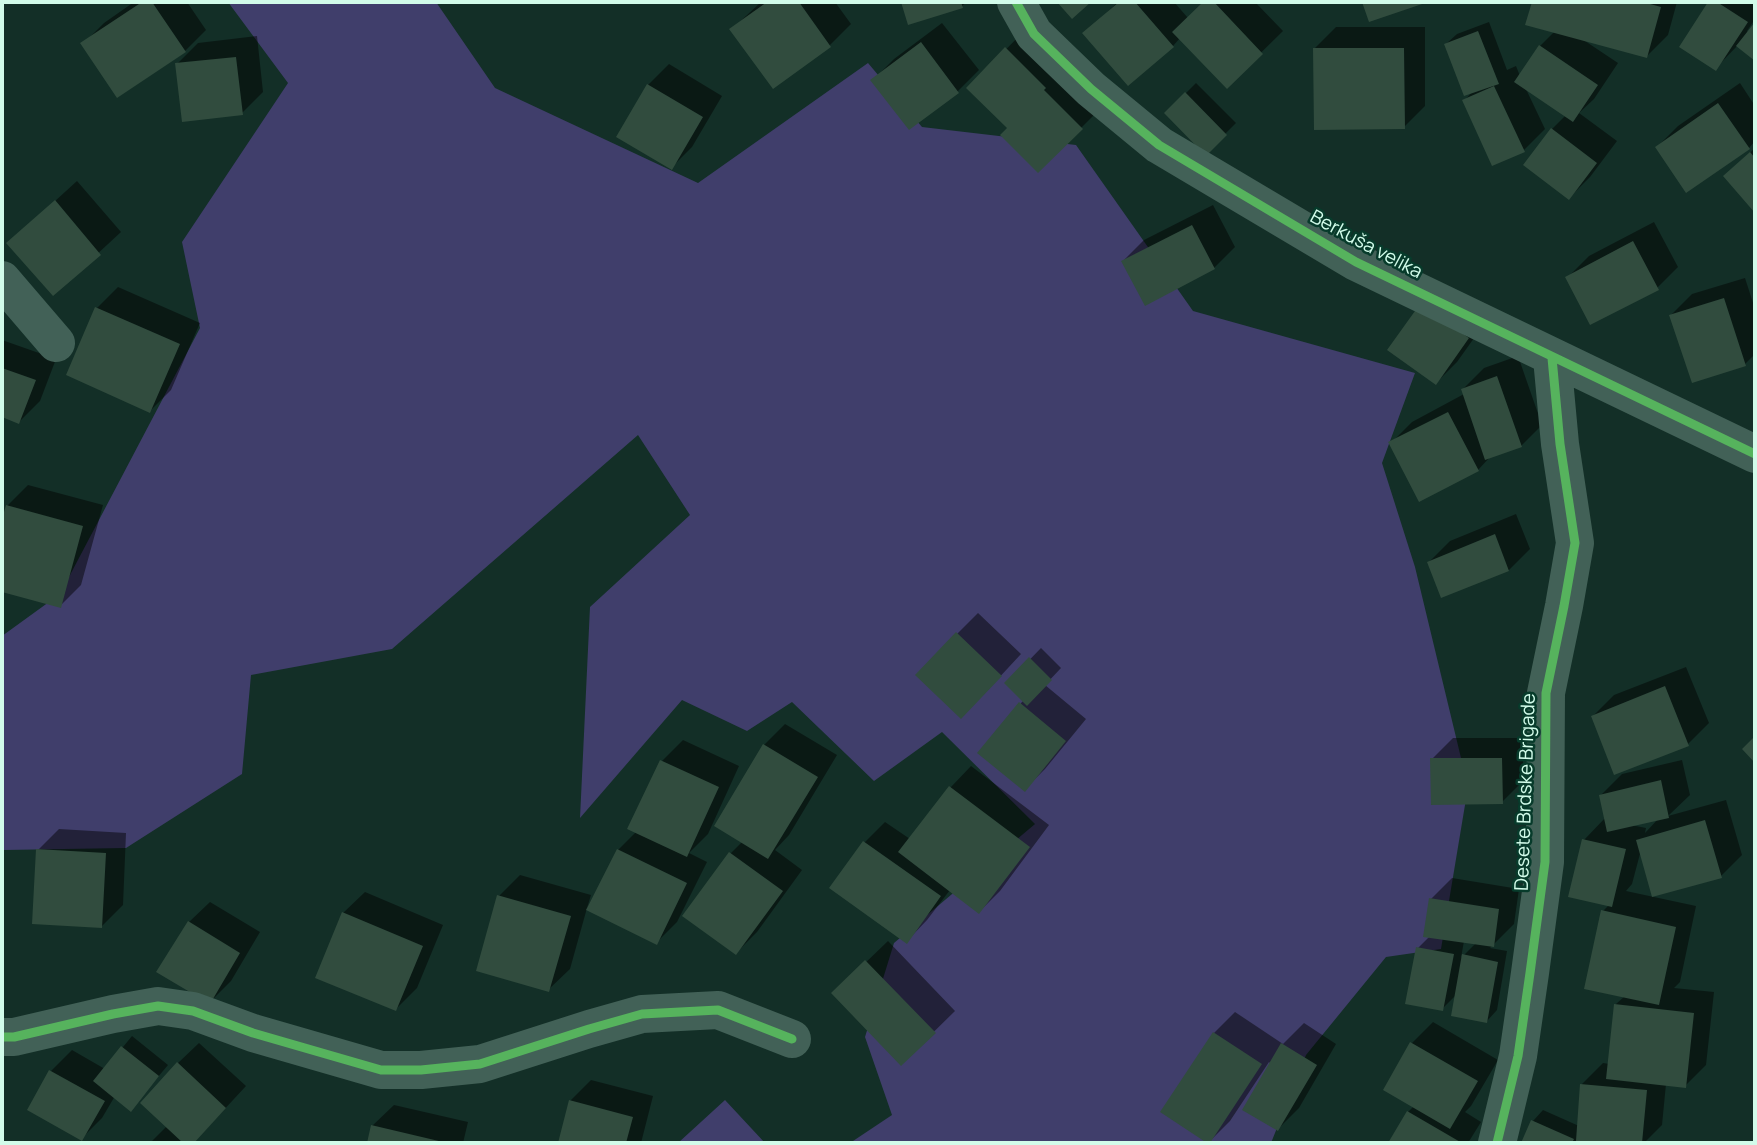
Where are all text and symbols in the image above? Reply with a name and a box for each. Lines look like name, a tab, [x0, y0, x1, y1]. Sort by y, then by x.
street label: Berkuša velika	[1306, 206, 1426, 284]
street label: Desete Brdske Brigade	[1511, 693, 1541, 891]

